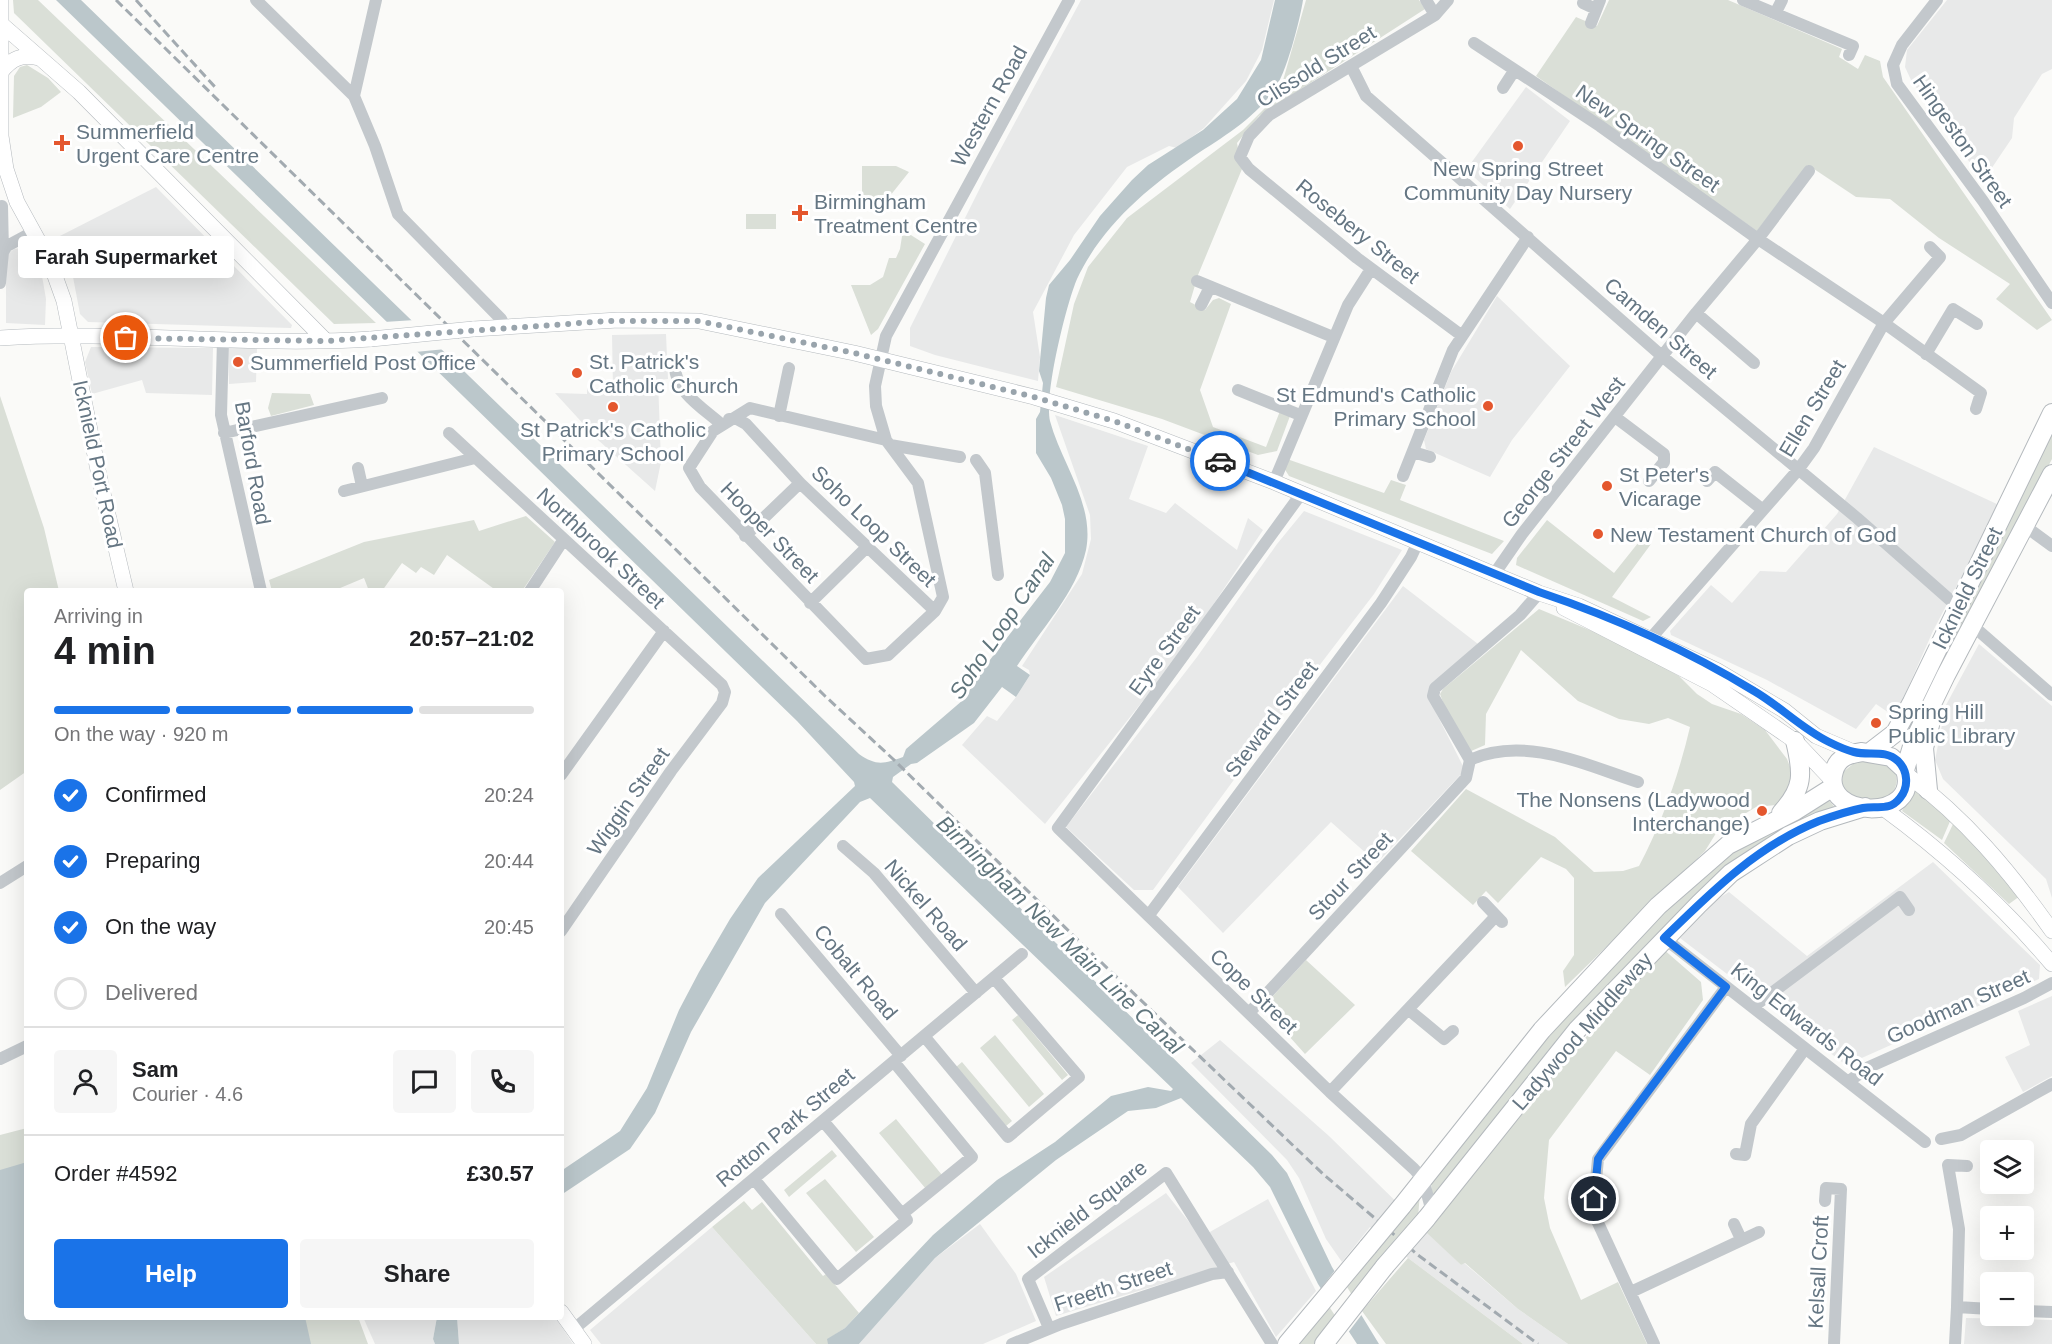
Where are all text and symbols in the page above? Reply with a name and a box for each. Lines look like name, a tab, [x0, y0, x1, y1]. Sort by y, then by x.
street label: Clissold Street	[1252, 20, 1380, 112]
street label: Western Road	[946, 42, 1032, 170]
street label: Hingeston Street	[1909, 70, 2017, 212]
street label: New Spring Street	[1572, 80, 1725, 196]
place label: Summerfield Urgent Care Centre	[76, 120, 259, 167]
marker: Summerfield Urgent Care Centre	[53, 134, 71, 152]
marker: New Spring Street Community Day Nursery	[1511, 139, 1525, 153]
place label: New Spring Street Community Day Nursery	[1404, 157, 1633, 204]
street label: Rosebery Street	[1292, 174, 1424, 288]
place label: Birmingham Treatment Centre	[814, 190, 978, 237]
marker: Birmingham Treatment Centre	[791, 204, 809, 222]
callout: Farah Supermarket	[18, 236, 234, 278]
text: Farah Supermarket	[35, 246, 217, 268]
street label: Camden Street	[1600, 273, 1722, 383]
pin	[100, 312, 151, 363]
icon: bag	[109, 321, 142, 354]
place label: St. Patrick's Catholic Church	[589, 350, 738, 397]
place label: Summerfield Post Office	[250, 351, 476, 374]
marker: Summerfield Post Office	[231, 355, 245, 369]
street label: Ellen Street	[1774, 355, 1850, 460]
marker: St. Patrick's Catholic Church	[570, 366, 584, 380]
street label: George Street West	[1497, 372, 1629, 532]
street label: Icknield Port Road	[69, 378, 127, 550]
place label: St Edmund's Catholic Primary School	[1276, 383, 1476, 430]
street label: Barford Road	[231, 399, 275, 527]
marker: St Edmund's Catholic Primary School	[1481, 399, 1495, 413]
marker: St Patrick's Catholic Primary School	[606, 400, 620, 414]
place label: St Patrick's Catholic Primary School	[520, 418, 706, 465]
courier	[1190, 431, 1250, 491]
icon: car	[1204, 445, 1237, 478]
street label: Soho Loop Street	[807, 461, 941, 591]
place label: St Peter's Vicarage	[1619, 463, 1709, 510]
street label: Hooper Street	[716, 477, 824, 587]
marker: St Peter's Vicarage	[1600, 479, 1614, 493]
street label: Northbrook Street	[533, 483, 670, 613]
place label: New Testament Church of God	[1610, 523, 1897, 546]
street label: Icknield Street	[1927, 523, 2007, 653]
marker: New Testament Church of God	[1591, 527, 1605, 541]
water label: Soho Loop Canal	[944, 548, 1061, 703]
street label: Eyre Street	[1124, 601, 1204, 699]
text: Arriving in	[54, 605, 143, 627]
text: 20:57–21:02	[409, 626, 534, 651]
text: 4 min	[54, 629, 156, 672]
street label: Steward Street	[1220, 656, 1322, 781]
place label: Spring Hill Public Library	[1888, 700, 2016, 747]
marker: Spring Hill Public Library	[1869, 716, 1883, 730]
text: On the way · 920 m	[54, 723, 229, 745]
street label: Wiggin Street	[582, 743, 674, 859]
icon: check	[54, 779, 87, 812]
text: Confirmed	[105, 782, 206, 807]
text: 20:24	[484, 784, 534, 806]
place label: The Nonsens (Ladywood Interchange)	[1517, 788, 1750, 835]
marker: The Nonsens (Ladywood Interchange)	[1755, 804, 1769, 818]
water label: Birmingham New Main Line Canal	[932, 810, 1189, 1060]
street label: Stour Street	[1303, 827, 1397, 925]
icon: check	[54, 845, 87, 878]
text: Preparing	[105, 848, 200, 873]
text: 20:44	[484, 850, 534, 872]
street label: Nickel Road	[880, 855, 972, 955]
icon: check	[54, 911, 87, 944]
text: On the way	[105, 914, 216, 939]
text: 20:45	[484, 916, 534, 938]
street label: Cobalt Road	[810, 920, 902, 1024]
street label: Cope Street	[1206, 944, 1302, 1038]
street label: Ladywood Middleway	[1507, 947, 1657, 1114]
street label: King Edwards Road	[1727, 958, 1887, 1090]
street label: Goodman Street	[1883, 964, 2033, 1048]
text: Delivered	[105, 980, 198, 1005]
button: person	[54, 1050, 117, 1113]
button: chat	[393, 1050, 456, 1113]
button: phone	[471, 1050, 534, 1113]
text: Sam	[132, 1057, 178, 1082]
street label: Rotton Park Street	[711, 1063, 859, 1191]
text: Courier · 4.6	[132, 1083, 243, 1105]
map controls	[1980, 1140, 2034, 1326]
button: layers	[1980, 1140, 2034, 1194]
street label: Icknield Square	[1023, 1155, 1151, 1263]
text: Order #4592	[54, 1161, 178, 1186]
text: £30.57	[467, 1161, 534, 1186]
pin	[1568, 1173, 1619, 1224]
icon: home	[1577, 1182, 1610, 1215]
button: +	[1980, 1206, 2034, 1260]
street label: Kelsall Croft	[1804, 1215, 1832, 1329]
button: Help	[54, 1239, 288, 1308]
button: Share	[300, 1239, 534, 1308]
street label: Freeth Street	[1051, 1256, 1175, 1316]
button: −	[1980, 1272, 2034, 1326]

